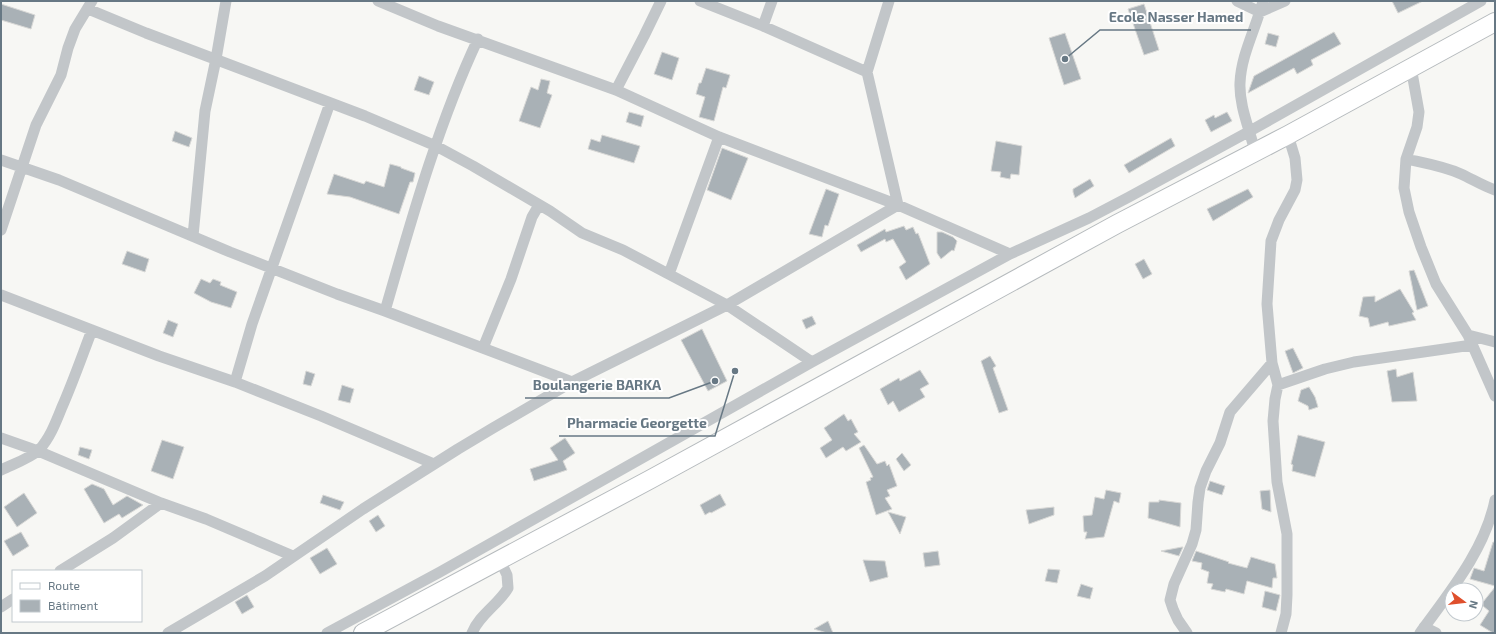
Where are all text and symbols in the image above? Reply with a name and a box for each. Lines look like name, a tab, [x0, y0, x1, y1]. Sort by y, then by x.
callout: Ecole Nasser Hamed	[1100, 4, 1251, 30]
text: Ecole Nasser Hamed	[1109, 8, 1243, 25]
callout: Boulangerie BARKA	[525, 372, 669, 398]
text: Boulangerie BARKA	[533, 376, 662, 393]
callout: Pharmacie Georgette	[559, 410, 715, 436]
text: Pharmacie Georgette	[567, 414, 707, 431]
legend	[12, 570, 142, 622]
text: Route	[48, 578, 80, 592]
north arrow	[1444, 582, 1484, 622]
text: Bâtiment	[48, 598, 99, 612]
text: N	[1467, 599, 1481, 610]

